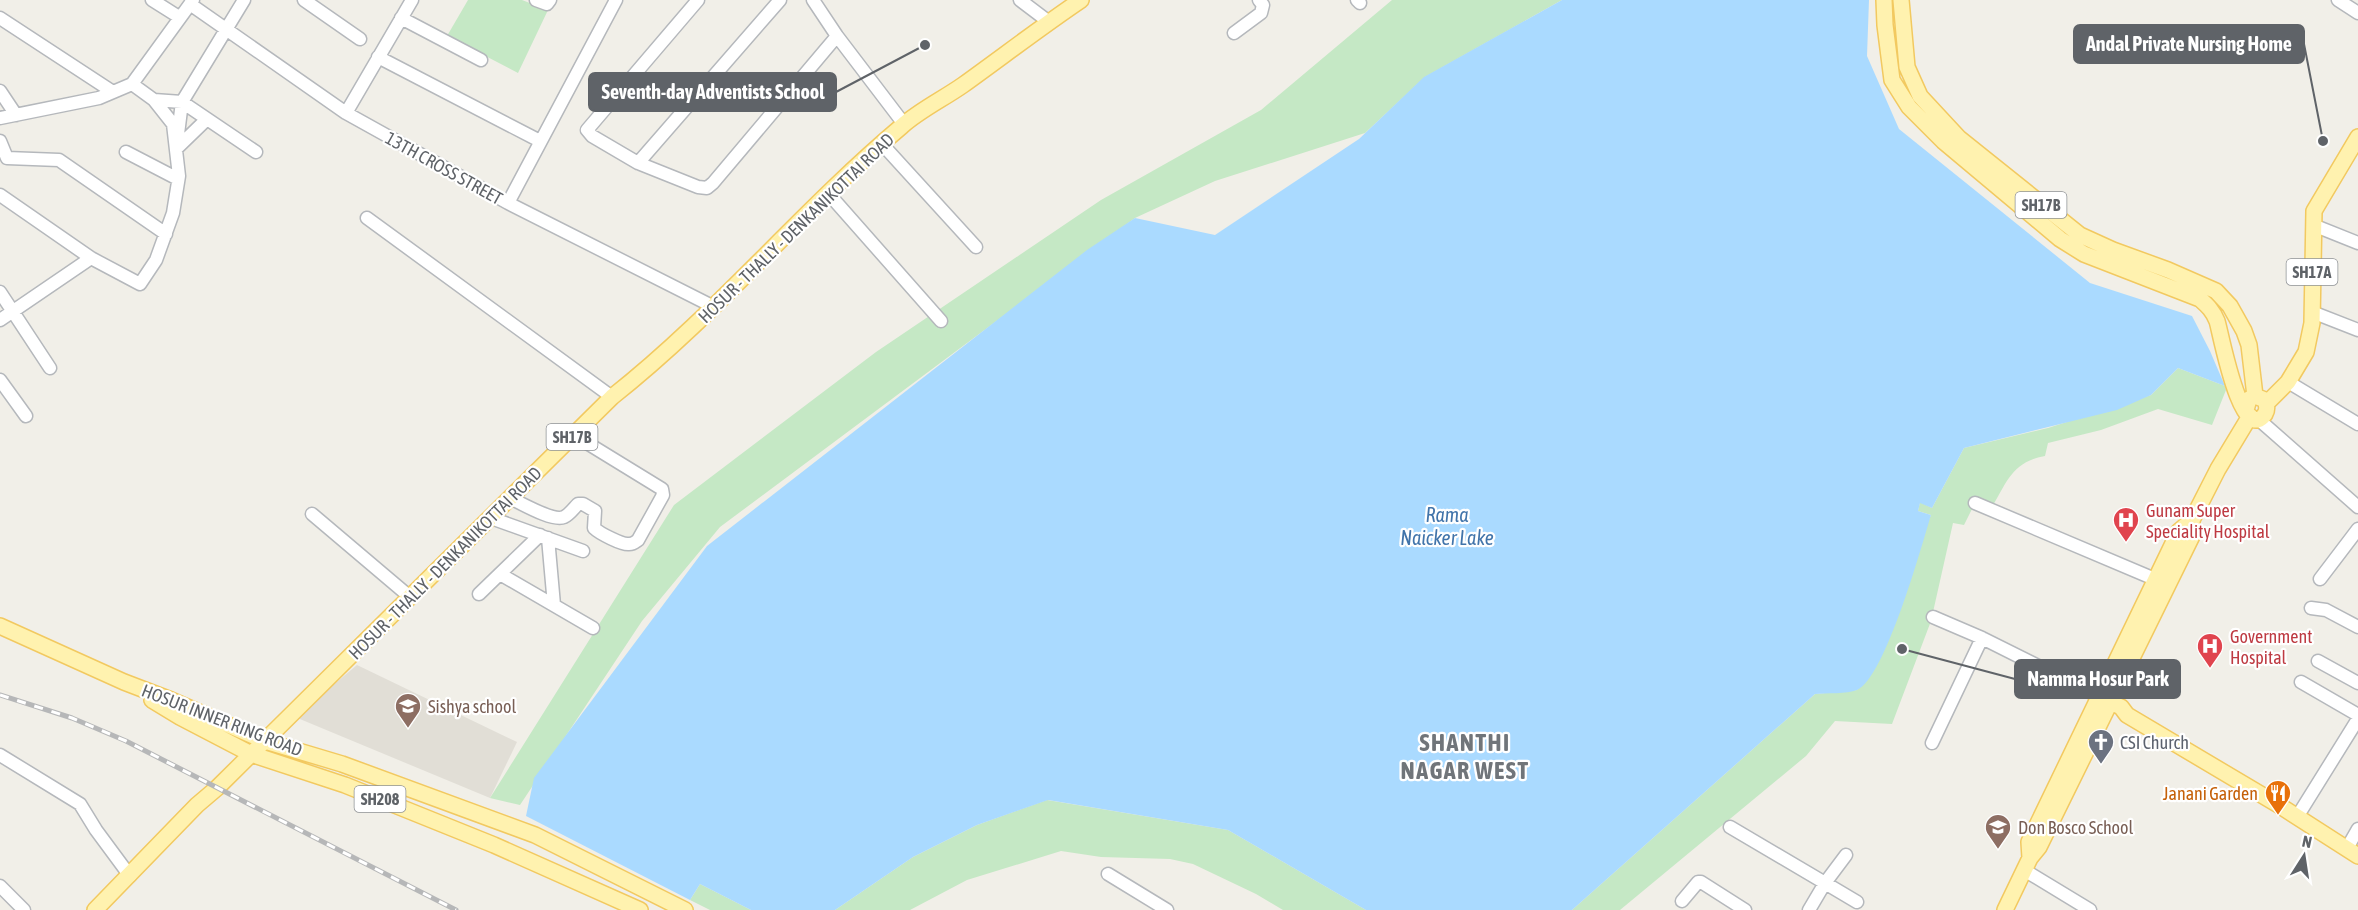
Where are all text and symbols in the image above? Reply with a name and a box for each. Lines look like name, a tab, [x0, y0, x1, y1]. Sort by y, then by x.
callout: Andal Private Nursing Home	[2074, 25, 2304, 63]
text: Andal Private Nursing Home	[2085, 32, 2292, 55]
callout: Seventh-day Adventists School	[589, 73, 836, 111]
text: Seventh-day Adventists School	[602, 80, 825, 103]
street label: 13TH CROSS STREET	[382, 127, 506, 209]
street label: HOSUR - THALLY - DENKANIKOTTAI ROAD	[694, 129, 898, 327]
road number: SH17B	[2016, 192, 2066, 218]
road number: SH17A	[2286, 259, 2338, 285]
road number: SH17B	[546, 424, 598, 450]
street label: HOSUR - THALLY - DENKANIKOTTAI ROAD	[344, 462, 546, 664]
place label: Gunam Super Speciality Hospital	[2146, 500, 2270, 542]
water label: Rama Naicker Lake	[1400, 503, 1494, 549]
hospital icon: Gunam Super Speciality Hospital	[2111, 505, 2141, 543]
place label: Government Hospital	[2230, 626, 2312, 668]
hospital icon: Government Hospital	[2195, 631, 2225, 669]
callout: Namma Hosur Park	[2015, 660, 2180, 698]
text: Namma Hosur Park	[2027, 667, 2169, 690]
street label: HOSUR INNER RING ROAD	[139, 680, 305, 760]
school or university icon: Sishya school	[393, 691, 423, 729]
place label: Sishya school	[428, 696, 517, 717]
church icon: CSI Church	[2086, 727, 2116, 765]
district label: SHANTHI NAGAR WEST	[1401, 729, 1529, 784]
place label: CSI Church	[2120, 732, 2189, 753]
restaurant icon: Janani Garden	[2263, 778, 2293, 816]
place label: Janani Garden	[2163, 783, 2258, 804]
road number: SH208	[354, 786, 406, 812]
school or university icon: Don Bosco School	[1983, 812, 2013, 850]
place label: Don Bosco School	[2018, 817, 2134, 838]
north arrow	[2274, 826, 2334, 886]
text: N	[2301, 832, 2314, 851]

